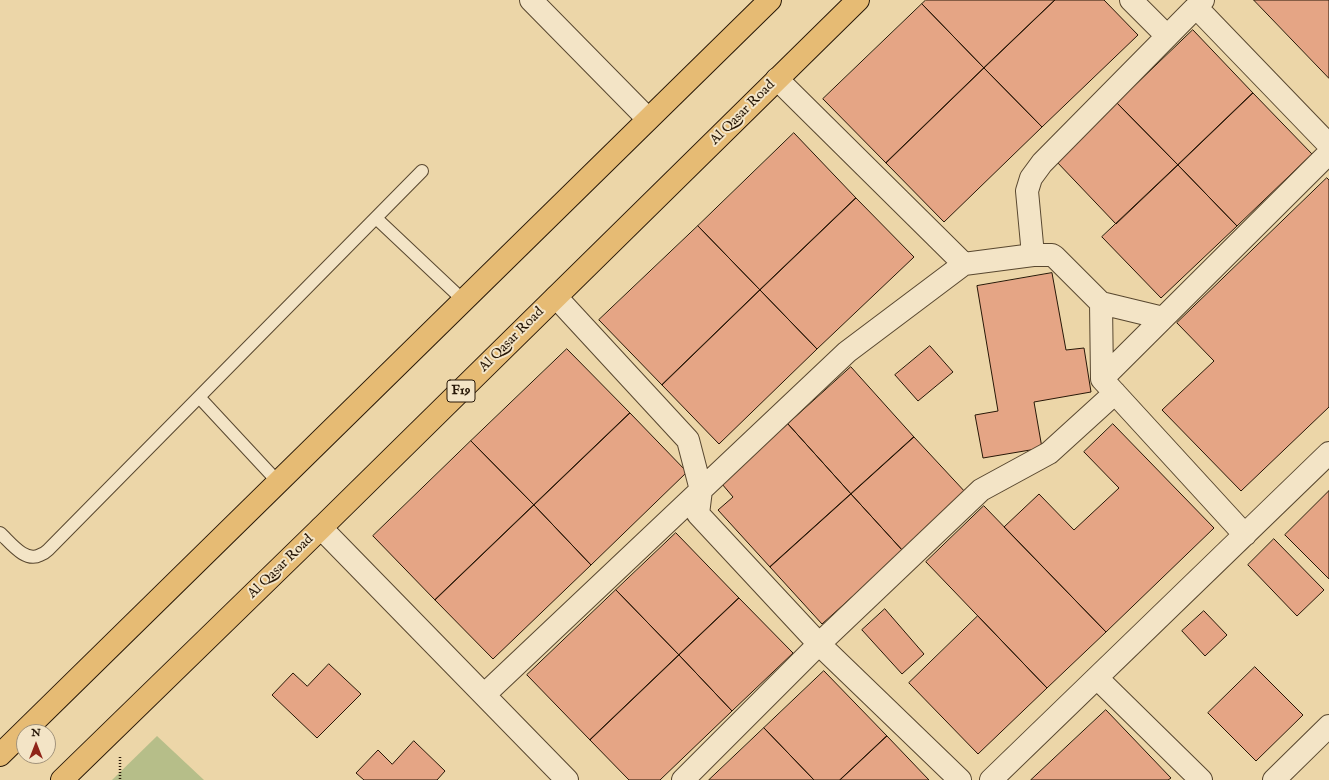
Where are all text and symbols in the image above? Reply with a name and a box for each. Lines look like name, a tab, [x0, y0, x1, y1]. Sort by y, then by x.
street label: Al Qasar Road	[707, 77, 779, 149]
street label: Al Qasar Road	[476, 304, 548, 376]
road number: F19	[447, 380, 475, 402]
street label: Al Qasar Road	[245, 532, 317, 602]
north arrow	[16, 724, 56, 764]
text: N	[31, 726, 41, 740]

